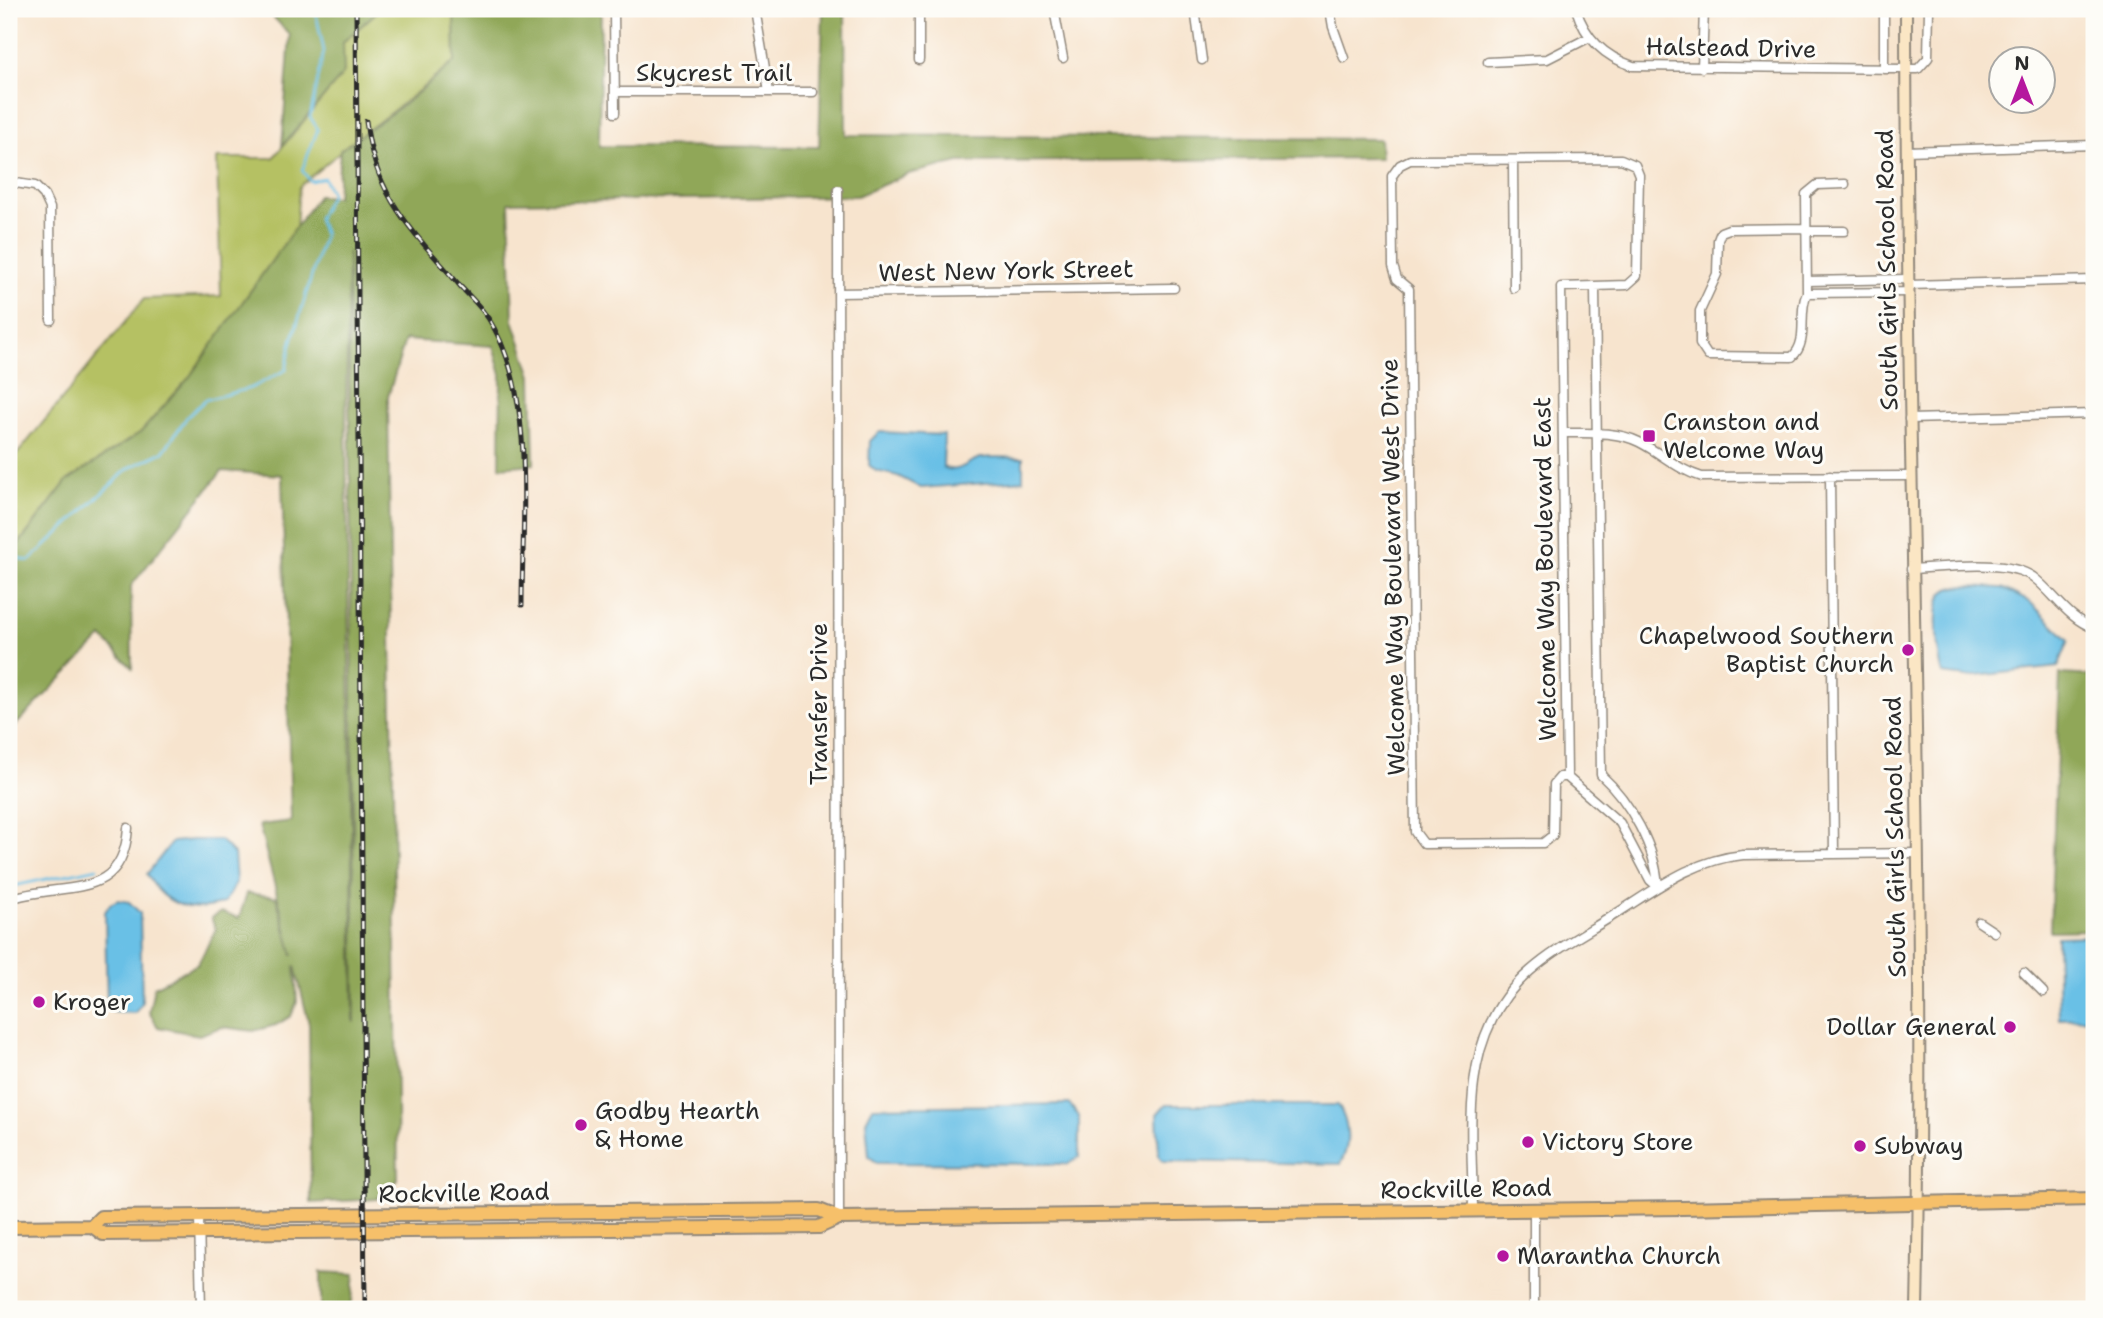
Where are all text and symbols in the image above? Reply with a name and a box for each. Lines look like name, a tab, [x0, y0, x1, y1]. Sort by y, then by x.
street label: Halstead Drive	[1645, 31, 1817, 65]
north arrow	[1988, 46, 2058, 116]
text: N	[2014, 51, 2030, 76]
street label: Skycrest Trail	[636, 57, 793, 89]
street label: South Girls School Road	[1869, 129, 1905, 411]
street label: West New York Street	[878, 253, 1134, 289]
street label: Welcome Way Boulevard West Drive	[1373, 358, 1413, 776]
street label: Welcome Way Boulevard East	[1526, 397, 1564, 741]
place label: Cranston and Welcome Way	[1663, 406, 1824, 466]
marker: Cranston and Welcome Way	[1641, 428, 1657, 444]
place label: Chapelwood Southern Baptist Church	[1639, 620, 1894, 680]
street label: Transfer Drive	[803, 623, 835, 785]
marker: Chapelwood Southern Baptist Church	[1900, 642, 1916, 658]
street label: South Girls School Road	[1877, 696, 1913, 978]
place label: Kroger	[53, 986, 131, 1018]
marker: Kroger	[31, 994, 47, 1010]
place label: Dollar General	[1826, 1011, 1997, 1043]
marker: Dollar General	[2002, 1019, 2018, 1035]
place label: Godby Hearth & Home	[595, 1095, 760, 1155]
marker: Godby Hearth & Home	[573, 1117, 589, 1133]
place label: Victory Store	[1542, 1126, 1694, 1158]
place label: Subway	[1874, 1130, 1963, 1162]
marker: Victory Store	[1520, 1134, 1536, 1150]
marker: Subway	[1852, 1138, 1868, 1154]
street label: Rockville Road	[1380, 1172, 1552, 1206]
street label: Rockville Road	[378, 1176, 550, 1210]
place label: Marantha Church	[1517, 1240, 1721, 1272]
marker: Marantha Church	[1495, 1248, 1511, 1264]

